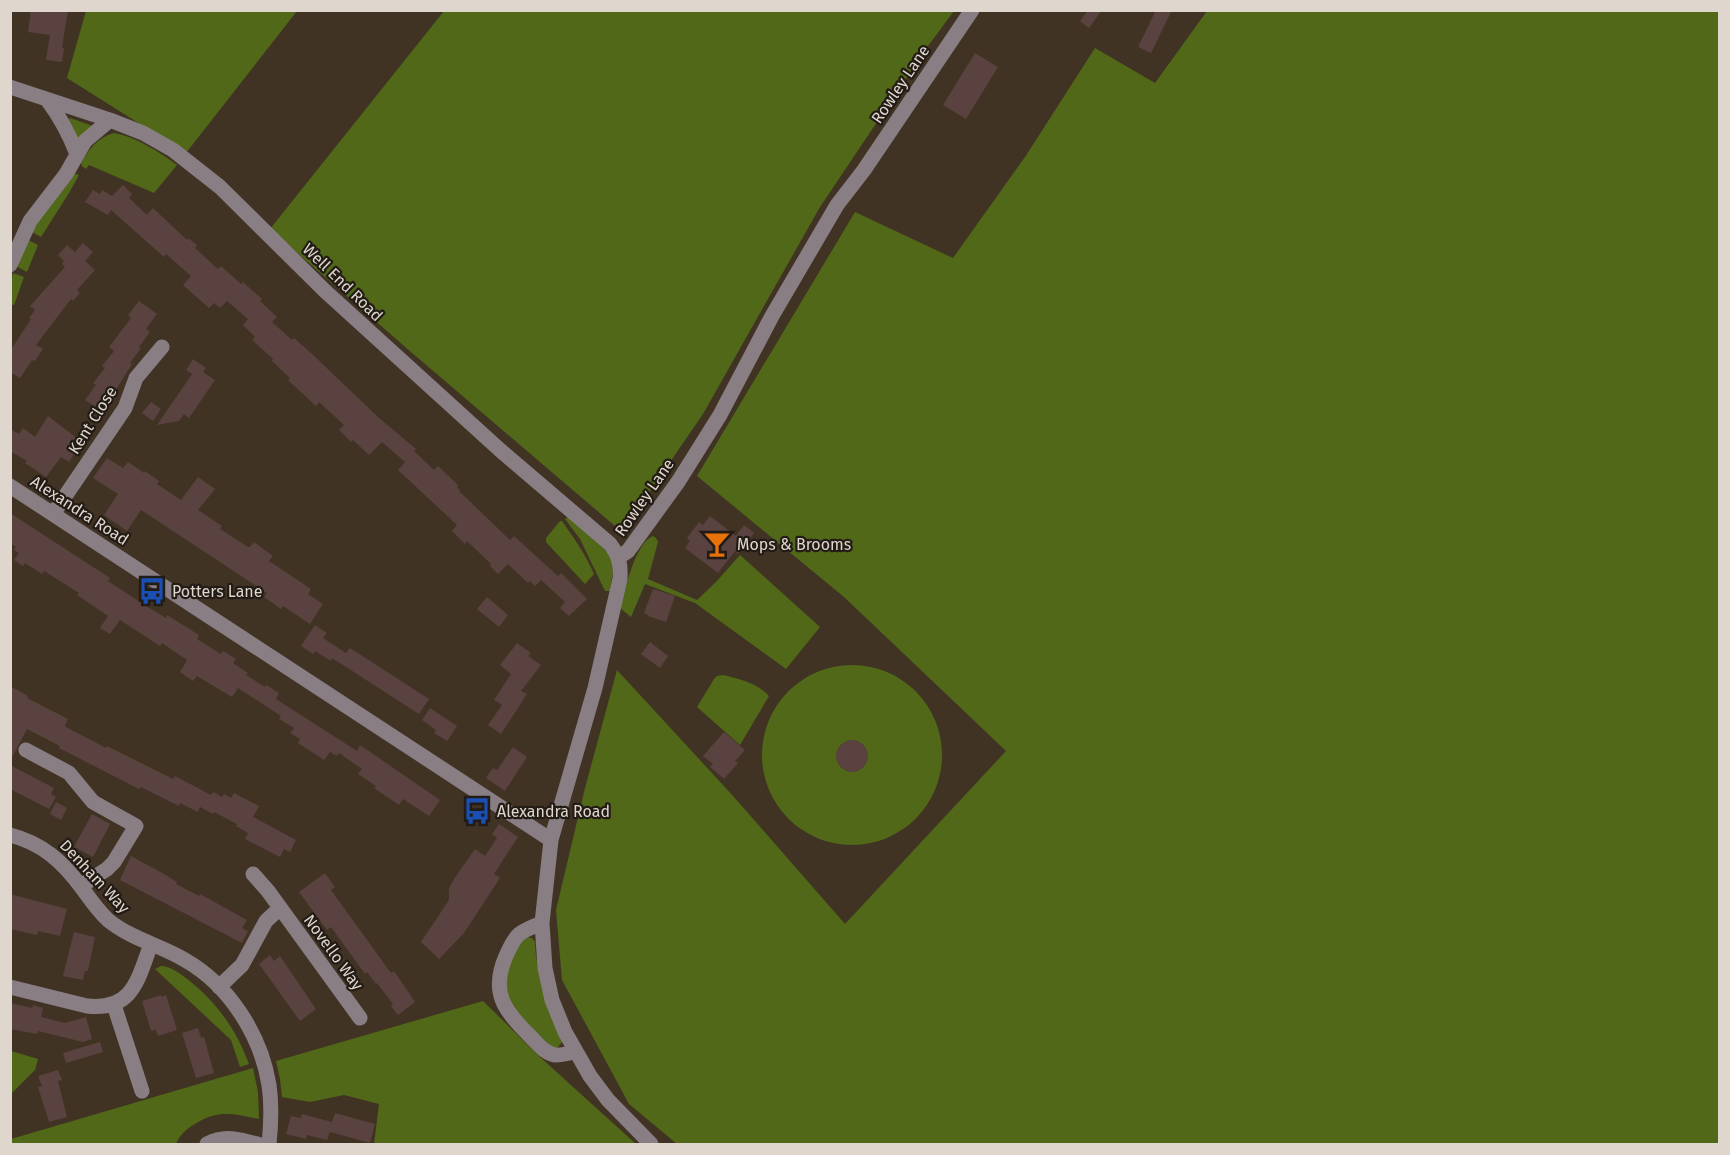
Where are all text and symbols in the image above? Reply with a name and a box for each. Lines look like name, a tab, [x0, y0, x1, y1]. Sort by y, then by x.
street label: Rowley Lane	[867, 42, 934, 127]
street label: Well End Road	[299, 239, 387, 325]
street label: Kent Close	[64, 383, 121, 458]
street label: Rowley Lane	[611, 455, 678, 540]
street label: Alexandra Road	[27, 472, 132, 549]
bar icon: Mops & Brooms	[702, 529, 732, 559]
place label: Mops & Brooms	[737, 535, 851, 554]
bus stop icon: Potters Lane	[137, 576, 167, 606]
place label: Potters Lane	[172, 582, 262, 601]
bus stop icon: Alexandra Road	[462, 796, 492, 826]
place label: Alexandra Road	[497, 802, 610, 821]
street label: Denham Way	[56, 836, 134, 917]
street label: Novello Way	[300, 911, 367, 994]

